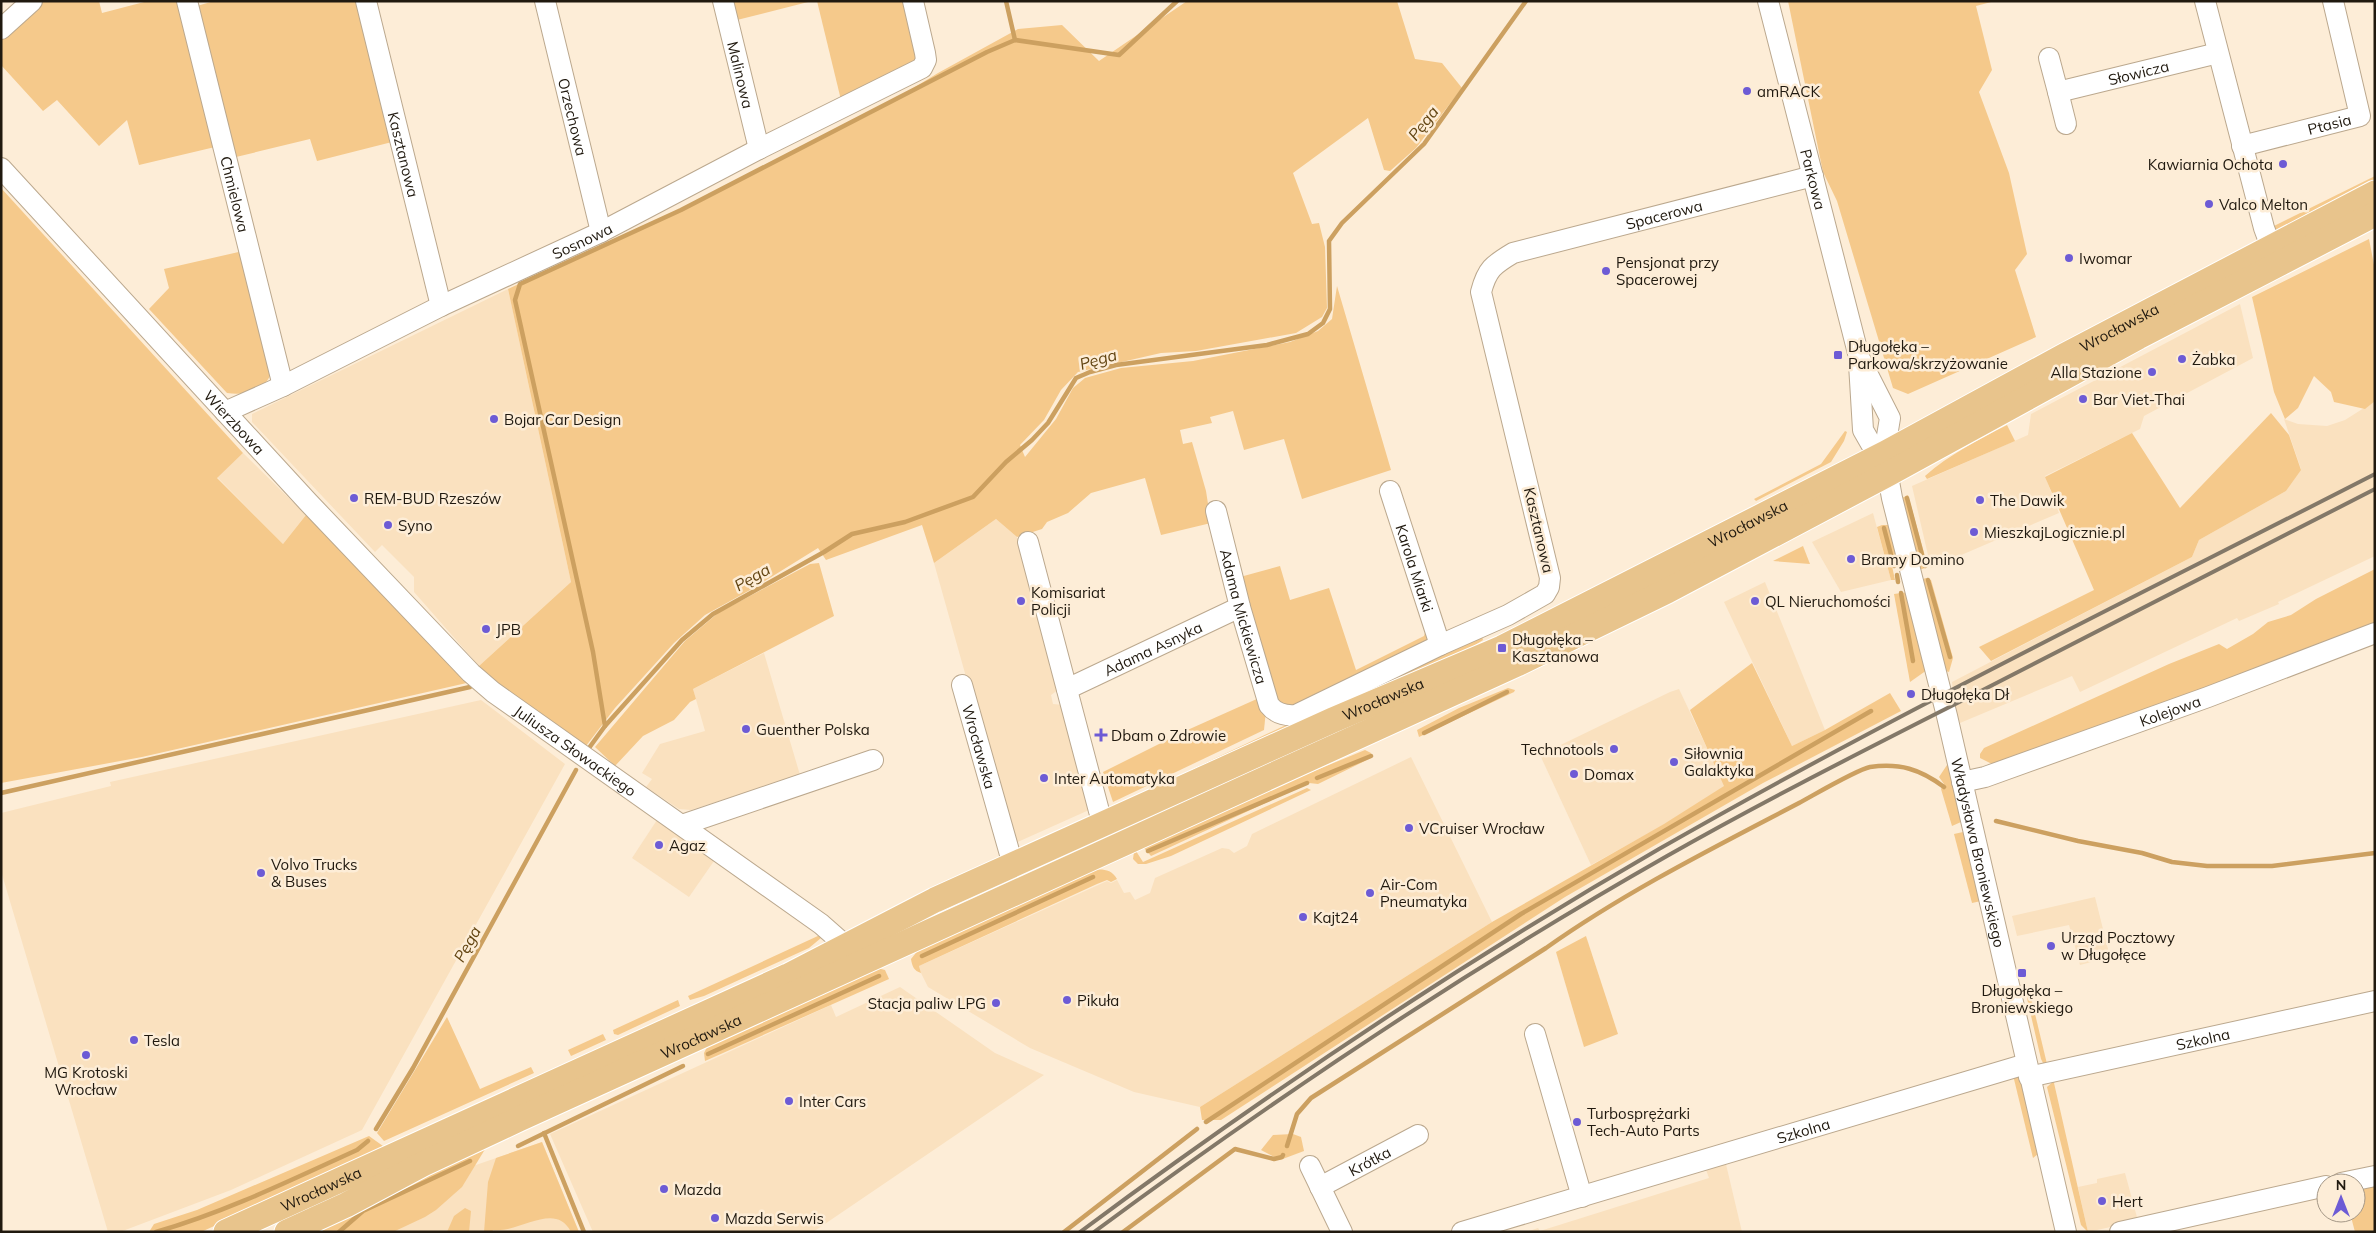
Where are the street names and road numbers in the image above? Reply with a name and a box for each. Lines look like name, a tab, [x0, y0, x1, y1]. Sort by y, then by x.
street label: Malinowa	[724, 39, 758, 110]
street label: Słowicza	[2106, 56, 2171, 89]
street label: Orzechowa	[554, 76, 592, 158]
street label: Ptasia	[2305, 109, 2353, 138]
street label: Kasztanowa	[384, 110, 423, 199]
street label: Parkowa	[1797, 147, 1830, 212]
street label: Chmielowa	[217, 154, 254, 234]
street label: Spacerowa	[1624, 195, 1704, 233]
street label: Sosnowa	[549, 218, 615, 263]
street label: Wrocławska	[2076, 299, 2162, 356]
street label: Wierzbowa	[200, 386, 269, 458]
street label: Kasztanowa	[1520, 485, 1558, 575]
street label: Wrocławska	[1705, 495, 1791, 551]
street label: Karola Miarki	[1392, 522, 1438, 614]
street label: Adama Mickiewicza	[1216, 547, 1272, 686]
street label: Adama Asnyka	[1101, 617, 1205, 680]
street label: Wrocławska	[1339, 673, 1426, 725]
street label: Kolejowa	[2137, 691, 2203, 730]
street label: Juliusza Słowackiego	[511, 701, 640, 800]
street label: Wrocławska	[958, 702, 1000, 791]
street label: Władysława Broniewskiego	[1947, 756, 2010, 949]
street label: Wrocławska	[657, 1009, 744, 1063]
street label: Szkolna	[2174, 1024, 2232, 1054]
street label: Szkolna	[1774, 1113, 1832, 1147]
street label: Krótka	[1345, 1142, 1394, 1180]
street label: Wrocławska	[277, 1162, 364, 1216]

